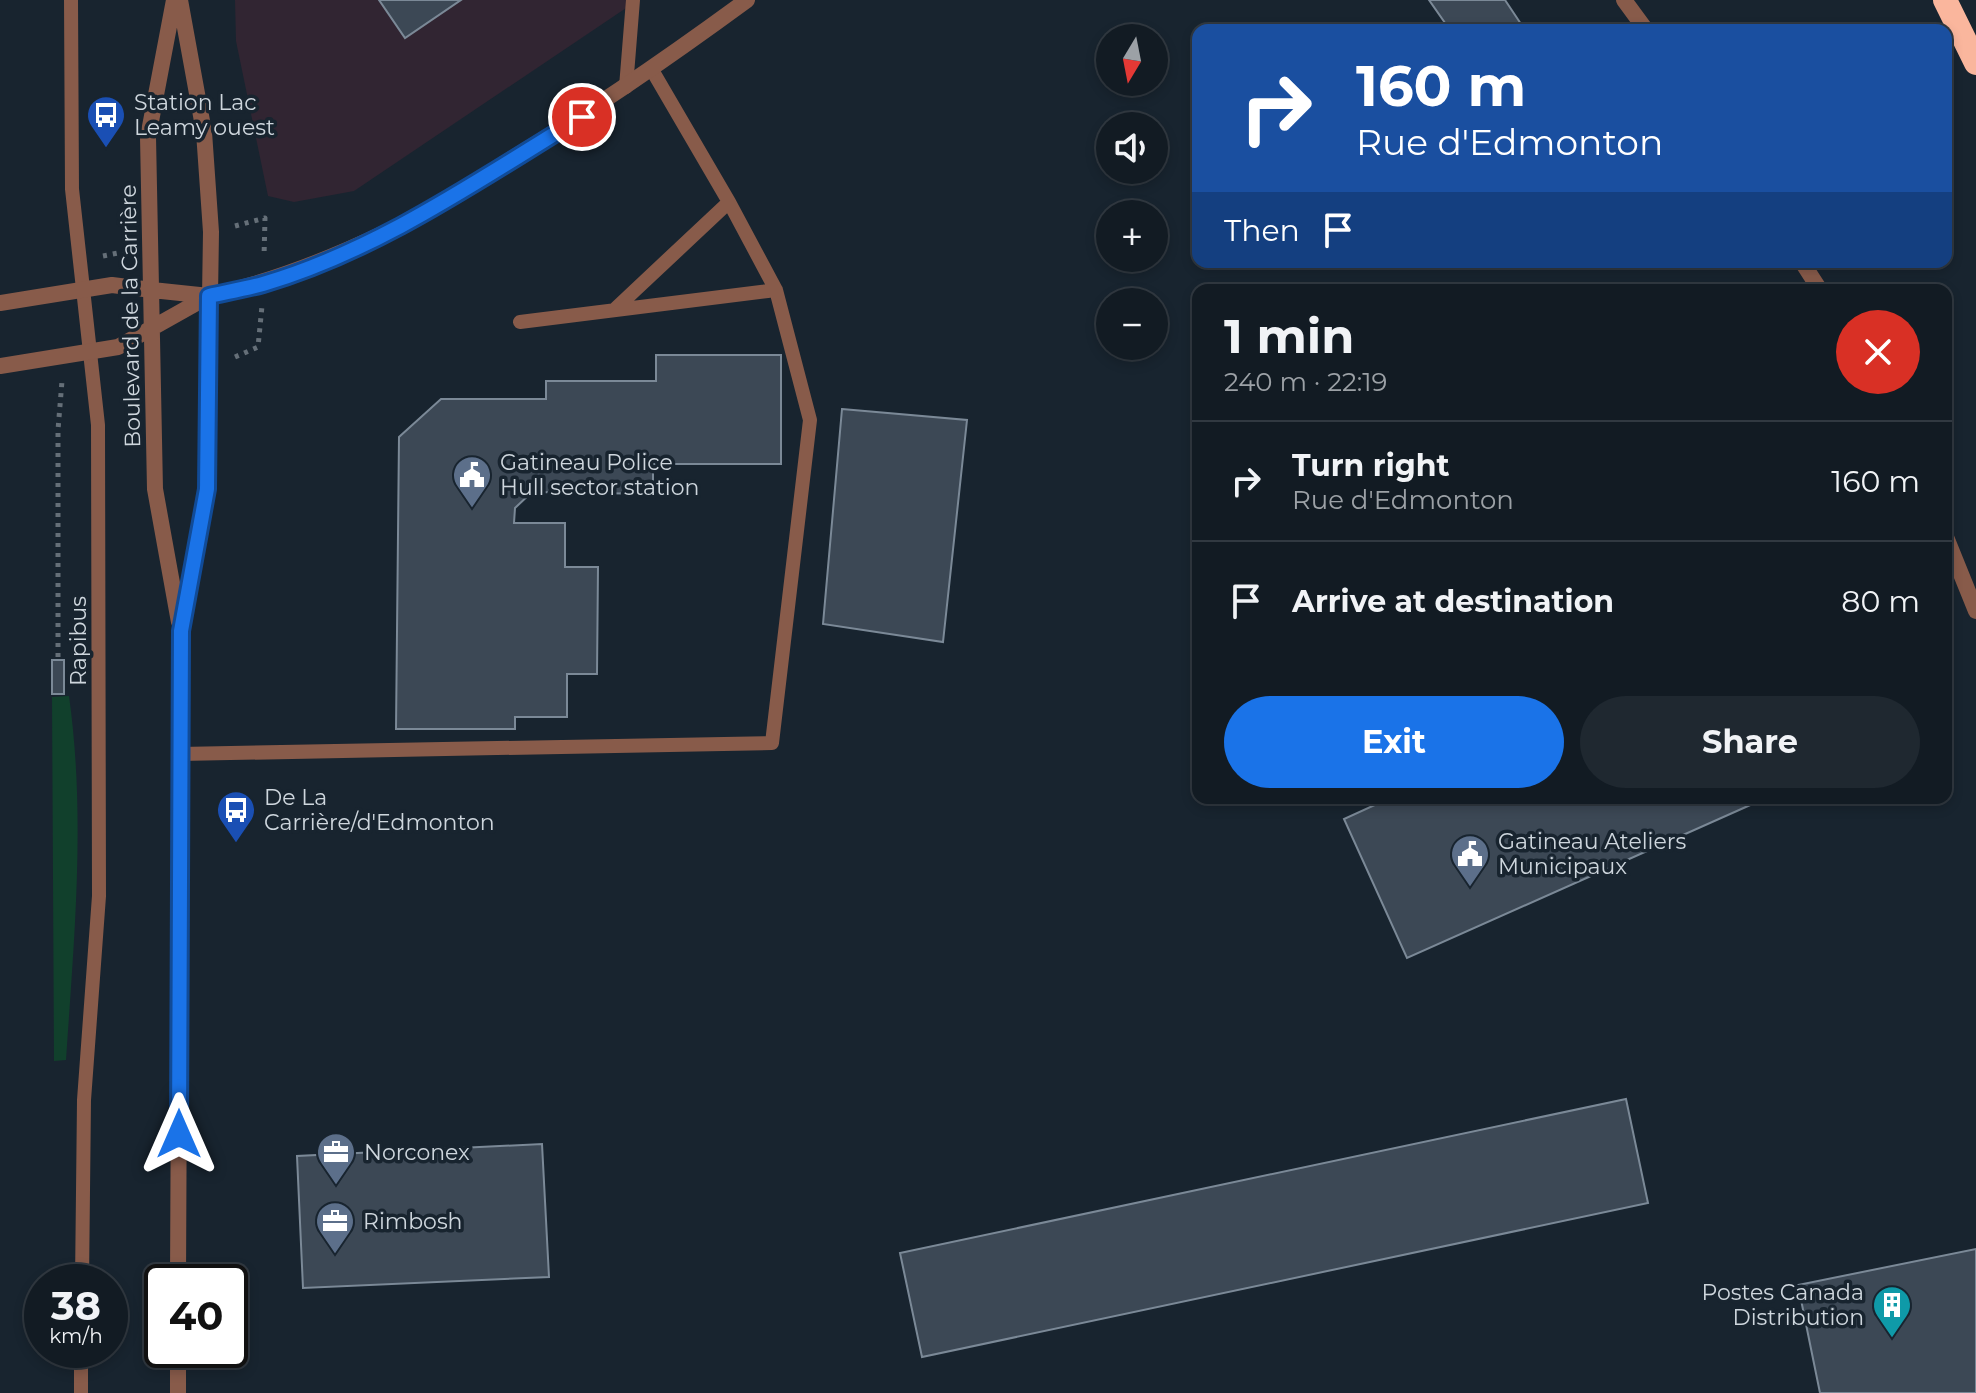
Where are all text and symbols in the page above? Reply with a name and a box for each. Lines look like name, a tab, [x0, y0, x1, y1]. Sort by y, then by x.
north arrow	[1096, 24, 1168, 96]
map controls	[1096, 24, 1168, 360]
text: 160 m	[1356, 52, 1526, 120]
icon: right	[1224, 56, 1328, 160]
pin	[548, 83, 616, 151]
place label: Station Lac Leamy ouest	[134, 89, 275, 141]
bus stop icon: Station Lac Leamy ouest	[85, 94, 127, 149]
icon: arrive	[560, 95, 604, 139]
button: sound	[1096, 112, 1168, 184]
text: Rue d'Edmonton	[1356, 120, 1663, 164]
street label: Boulevard de la Carrière	[115, 184, 146, 448]
button: +	[1096, 200, 1168, 272]
icon: arrive	[1316, 208, 1360, 252]
text: Then	[1224, 212, 1300, 249]
button: −	[1096, 288, 1168, 360]
text: 1 min	[1224, 307, 1354, 365]
button: close	[1836, 310, 1920, 394]
text: 240 m · 22:19	[1224, 366, 1387, 398]
text: Turn right	[1292, 447, 1449, 484]
place label: Gatineau Police Hull sector station	[500, 449, 699, 501]
public building icon: Gatineau Police Hull sector station	[451, 454, 493, 509]
icon: right	[1224, 459, 1268, 503]
text: 160 m	[1831, 463, 1920, 500]
text: Rue d'Edmonton	[1292, 484, 1514, 516]
icon: arrive	[1224, 579, 1268, 623]
text: Arrive at destination	[1292, 583, 1614, 620]
text: 80 m	[1841, 583, 1920, 620]
street label: Rapibus	[65, 596, 92, 686]
button: Exit	[1224, 696, 1564, 788]
button: Share	[1580, 696, 1920, 788]
place label: De La Carrière/d'Edmonton	[264, 784, 495, 836]
bus stop icon: De La Carrière/d'Edmonton	[215, 789, 257, 844]
place label: Gatineau Ateliers Municipaux	[1498, 828, 1687, 880]
public building icon: Gatineau Ateliers Municipaux	[1449, 833, 1491, 888]
position arrow	[137, 1092, 221, 1176]
office icon: Norconex	[315, 1131, 357, 1186]
place label: Norconex	[364, 1139, 470, 1166]
office icon: Rimbosh	[314, 1200, 356, 1255]
place label: Rimbosh	[363, 1208, 462, 1235]
speed limit sign: 40	[144, 1264, 248, 1368]
place label: Postes Canada Distribution	[1701, 1279, 1864, 1331]
text: 38	[51, 1281, 101, 1330]
building icon: Postes Canada Distribution	[1871, 1284, 1913, 1339]
text: km/h	[49, 1324, 103, 1348]

